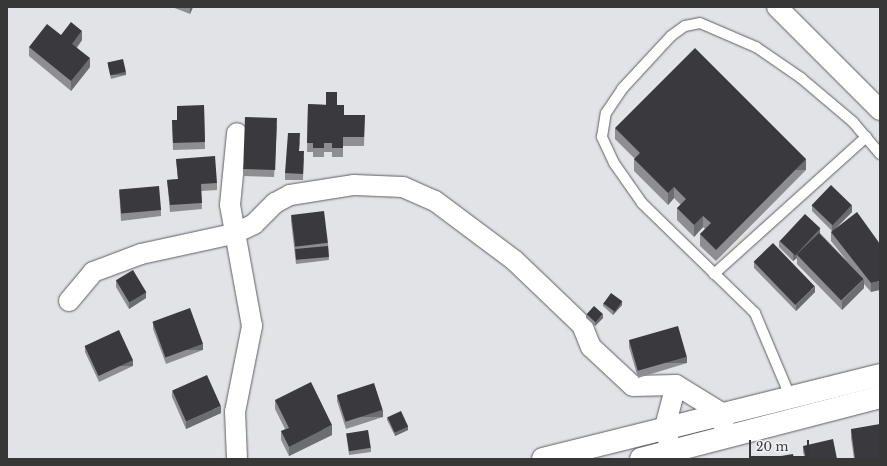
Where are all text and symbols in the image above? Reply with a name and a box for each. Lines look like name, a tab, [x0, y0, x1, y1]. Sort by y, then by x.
scale bar	[751, 432, 811, 458]
text: 20 m	[756, 439, 788, 454]

